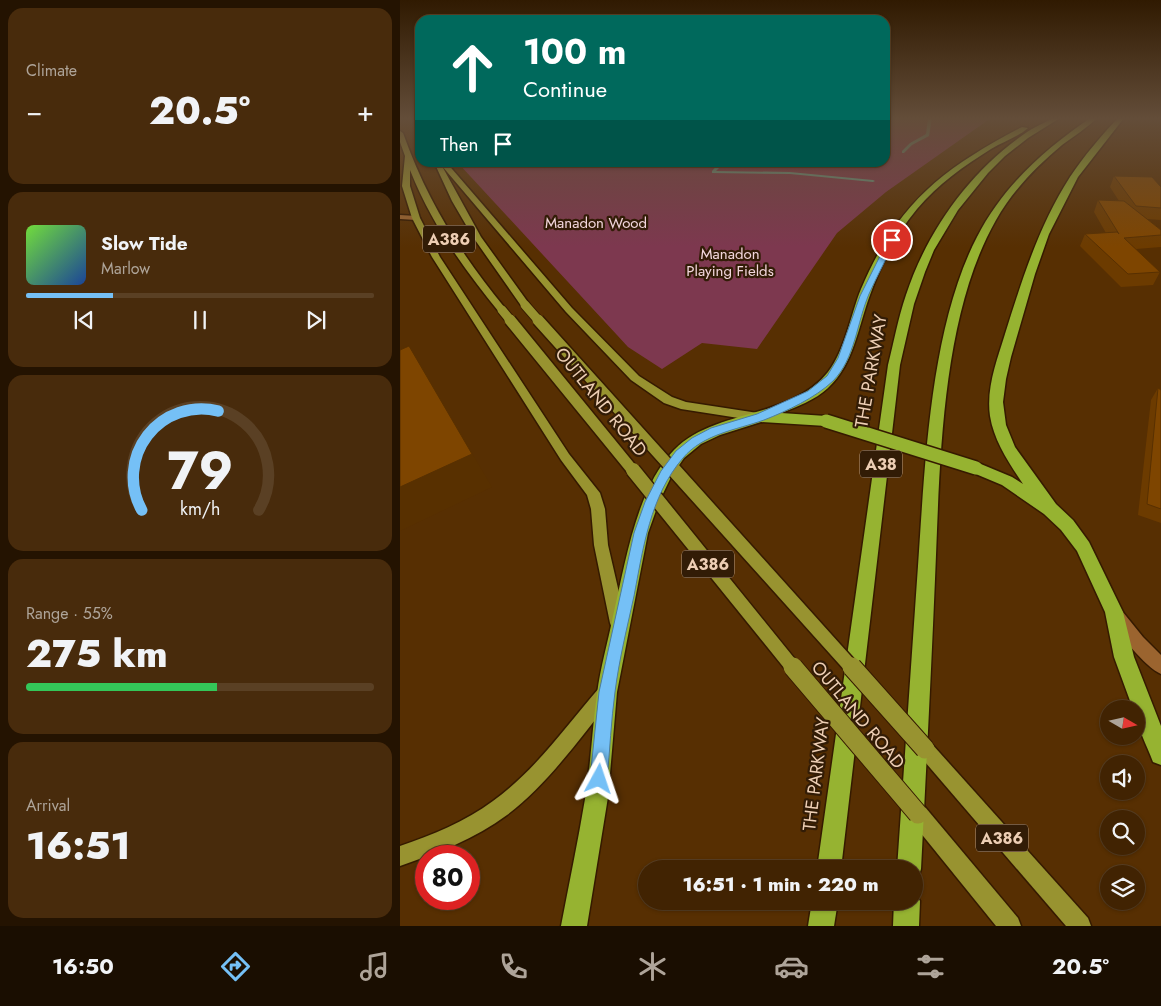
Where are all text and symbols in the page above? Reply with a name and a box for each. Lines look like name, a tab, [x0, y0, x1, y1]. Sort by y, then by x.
text: 100 m	[523, 27, 626, 77]
icon: ahead	[440, 35, 505, 100]
text: Climate	[26, 59, 77, 82]
text: Continue	[523, 73, 607, 105]
text: 20.5°	[149, 83, 250, 138]
text: −	[26, 91, 43, 132]
text: +	[357, 91, 374, 132]
icon: arrive	[489, 130, 517, 158]
text: Then	[440, 131, 479, 158]
park label: Manadon Wood	[545, 212, 647, 234]
pin	[871, 219, 913, 261]
road number: A386	[423, 225, 475, 252]
icon: arrive	[878, 226, 906, 254]
text: Slow Tide	[101, 230, 188, 257]
park label: Manadon Playing Fields	[686, 243, 774, 282]
text: Marlow	[101, 257, 150, 280]
icon: previous	[70, 306, 98, 334]
icon: pause	[186, 306, 214, 334]
icon: next	[302, 306, 330, 334]
street label: THE PARKWAY	[848, 311, 894, 430]
street label: OUTLAND ROAD	[549, 342, 653, 462]
text: 79	[167, 433, 233, 509]
road number: A38	[860, 450, 902, 478]
text: km/h	[180, 496, 220, 522]
road number: A386	[682, 550, 734, 578]
text: Range · 55%	[26, 602, 113, 625]
text: 275 km	[26, 626, 168, 681]
street label: OUTLAND ROAD	[805, 655, 911, 775]
north arrow	[1100, 700, 1145, 745]
map controls	[1100, 700, 1145, 910]
street label: THE PARKWAY	[796, 715, 836, 832]
position arrow	[572, 752, 624, 804]
button: sound	[1100, 755, 1145, 800]
text: Arrival	[26, 794, 70, 817]
button: search	[1100, 810, 1145, 855]
text: 16:51	[26, 818, 130, 873]
road number: A386	[976, 824, 1028, 851]
speed limit sign: 80	[415, 845, 480, 910]
button: layers	[1100, 865, 1145, 910]
text: 16:51 · 1 min · 220 m	[683, 871, 878, 898]
icon: directions	[218, 949, 253, 984]
icon: music	[357, 949, 392, 984]
icon: phone	[496, 949, 531, 984]
icon: climate	[635, 949, 670, 984]
icon: car	[774, 949, 809, 984]
icon: filters	[913, 949, 948, 984]
text: 16:50	[52, 950, 114, 982]
text: 20.5°	[1052, 950, 1109, 982]

